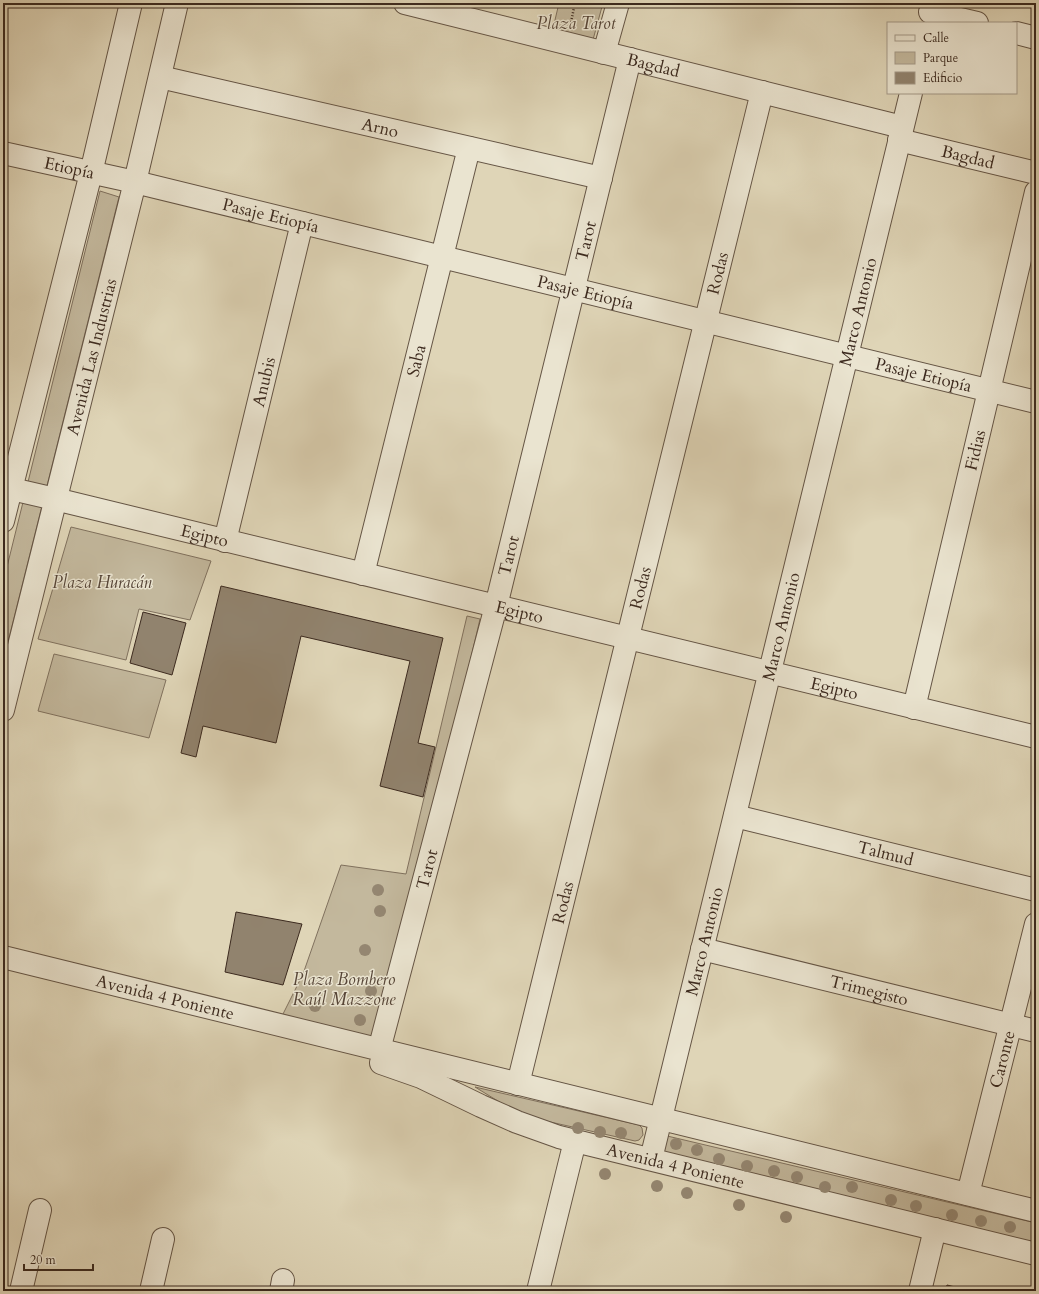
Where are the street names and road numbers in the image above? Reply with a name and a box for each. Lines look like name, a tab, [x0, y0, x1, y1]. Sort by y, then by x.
street label: Bagdad	[624, 47, 682, 83]
street label: Arno	[360, 112, 401, 143]
street label: Bagdad	[939, 139, 997, 174]
street label: Etiopía	[42, 151, 97, 184]
street label: Pasaje Etiopía	[220, 192, 322, 238]
street label: Tarot	[569, 218, 602, 263]
street label: Rodas	[701, 249, 734, 297]
street label: Marco Antonio	[833, 255, 882, 369]
street label: Pasaje Etiopía	[535, 269, 637, 315]
street label: Avenida Las Industrias	[61, 276, 122, 438]
street label: Saba	[401, 341, 431, 379]
street label: Pasaje Etiopía	[873, 352, 975, 398]
street label: Anubis	[246, 354, 281, 409]
street label: Fidias	[959, 427, 991, 473]
street label: Egipto	[178, 518, 231, 552]
street label: Tarot	[492, 533, 524, 578]
street label: Rodas	[624, 564, 656, 611]
street label: Marco Antonio	[757, 570, 805, 683]
street label: Egipto	[493, 595, 546, 629]
street label: Egipto	[808, 671, 861, 705]
street label: Talmud	[855, 835, 916, 871]
street label: Tarot	[410, 846, 443, 892]
street label: Rodas	[546, 878, 579, 926]
street label: Marco Antonio	[680, 885, 728, 998]
street label: Avenida 4 Poniente	[94, 969, 237, 1025]
street label: Trimegisto	[827, 969, 911, 1011]
street label: Caronte	[984, 1028, 1020, 1090]
street label: Avenida 4 Poniente	[604, 1138, 747, 1194]

